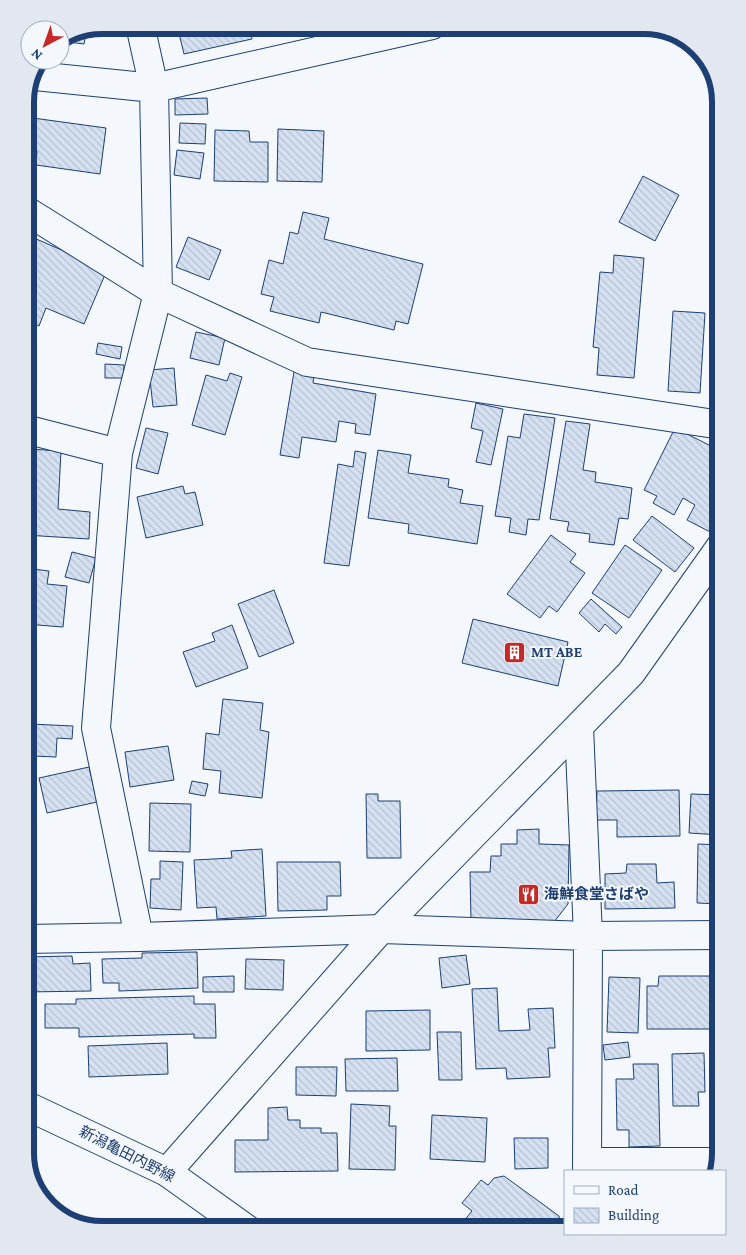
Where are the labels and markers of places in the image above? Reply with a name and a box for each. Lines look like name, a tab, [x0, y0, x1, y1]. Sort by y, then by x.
building icon: MT ABE	[503, 640, 527, 664]
place label: MT ABE	[531, 644, 583, 660]
restaurant icon: 海鮮食堂さばや	[516, 882, 540, 906]
place label: 海鮮食堂さばや	[544, 886, 649, 902]

